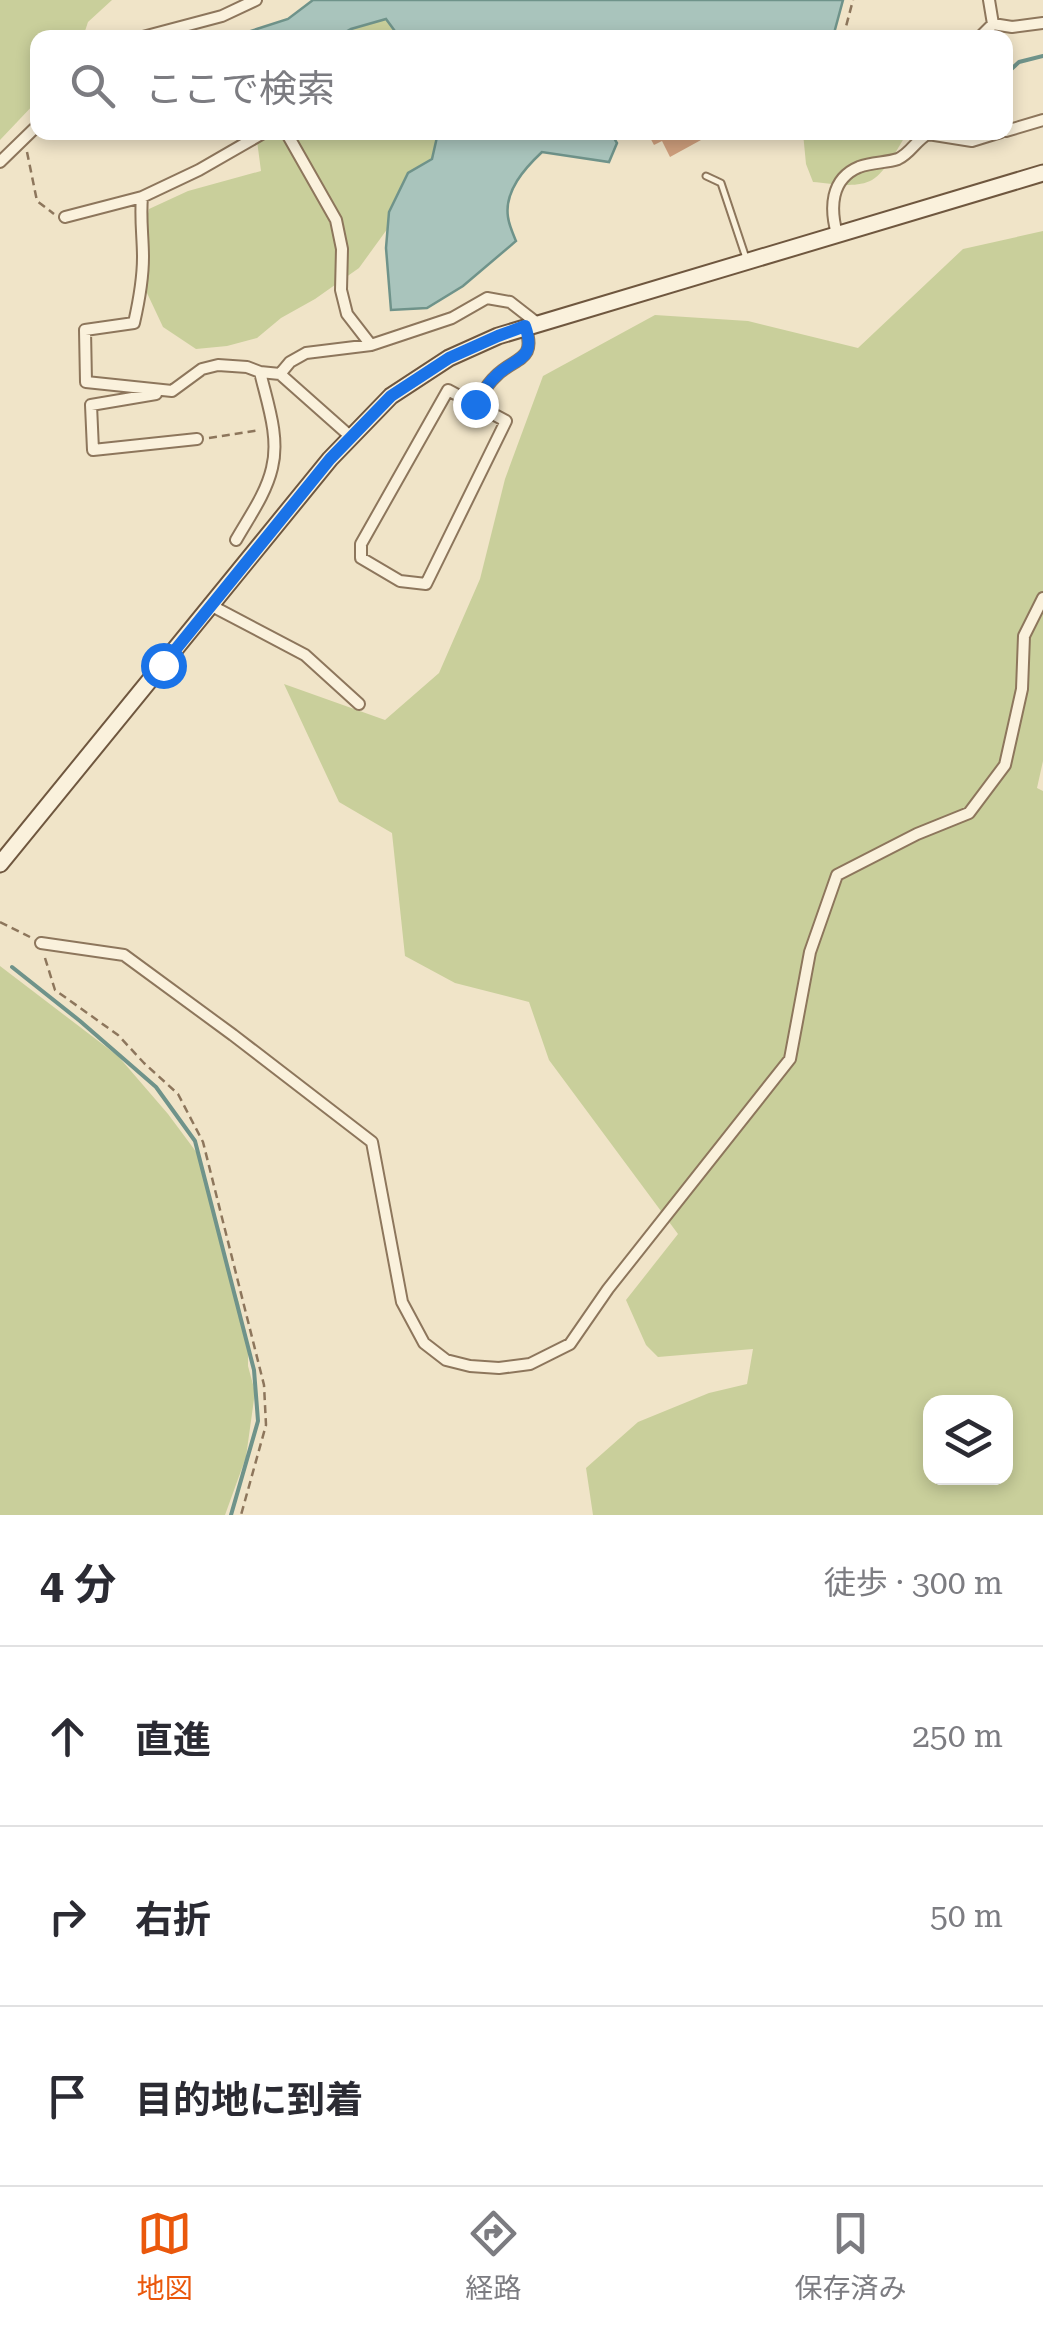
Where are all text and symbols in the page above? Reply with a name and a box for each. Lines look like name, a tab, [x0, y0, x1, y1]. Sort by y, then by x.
search box	[30, 30, 1013, 140]
icon: search	[65, 58, 120, 113]
text: ここで検索	[145, 67, 335, 111]
route end	[453, 382, 499, 428]
route start	[141, 643, 187, 689]
map controls	[923, 1395, 1013, 1485]
button: layers	[923, 1395, 1013, 1485]
text: 4 分	[40, 1560, 116, 1609]
text: 徒歩 · 300 m	[824, 1564, 1003, 1602]
icon: ahead	[40, 1709, 95, 1764]
text: 250 m	[912, 1717, 1003, 1755]
text: 直進	[135, 1718, 211, 1762]
icon: right	[40, 1889, 95, 1944]
text: 50 m	[930, 1897, 1003, 1935]
text: 右折	[135, 1898, 211, 1942]
icon: arrive	[40, 2069, 95, 2124]
text: 目的地に到着	[135, 2078, 363, 2122]
tab: 地図	[136, 2206, 193, 2306]
tab: 経路	[465, 2206, 522, 2306]
tab: 保存済み	[794, 2206, 907, 2306]

